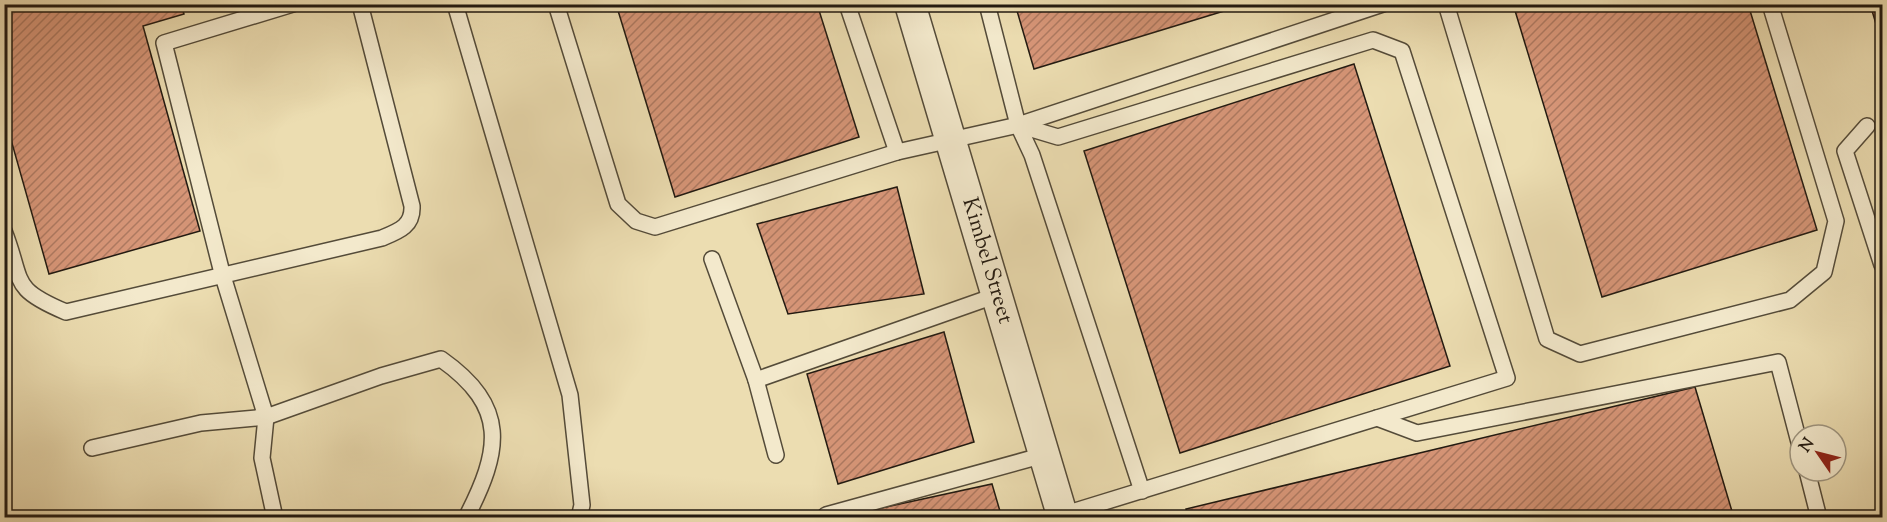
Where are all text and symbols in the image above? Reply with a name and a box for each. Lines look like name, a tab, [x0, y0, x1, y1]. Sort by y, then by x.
street label: Kimbel Street	[953, 194, 1020, 328]
north arrow	[1788, 423, 1848, 483]
text: N	[1795, 434, 1821, 458]

